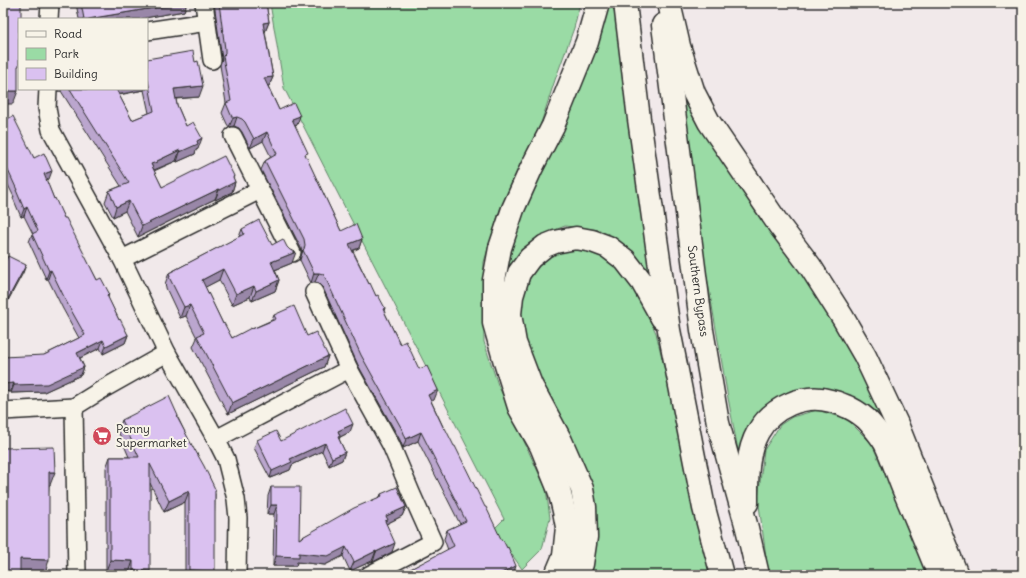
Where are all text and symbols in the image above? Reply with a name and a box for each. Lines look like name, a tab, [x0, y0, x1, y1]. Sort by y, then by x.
legend	[18, 18, 148, 90]
text: Road	[54, 26, 82, 41]
text: Park	[54, 46, 79, 61]
text: Building	[54, 66, 98, 81]
street label: Southern Bypass	[685, 244, 712, 337]
place label: Penny Supermarket	[116, 421, 187, 450]
supermarket icon: Penny Supermarket	[91, 425, 113, 447]

